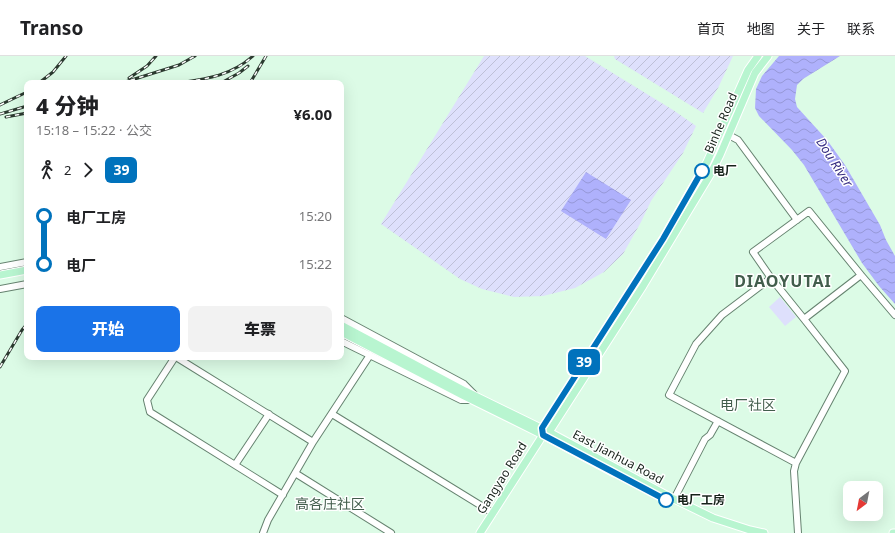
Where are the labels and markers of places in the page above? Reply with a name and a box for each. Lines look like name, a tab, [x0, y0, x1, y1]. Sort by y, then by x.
place label: 电厂	[713, 162, 737, 179]
marker: 电厂	[694, 163, 710, 179]
place label: 电厂工房	[677, 491, 725, 508]
marker: 电厂工房	[658, 492, 674, 508]

